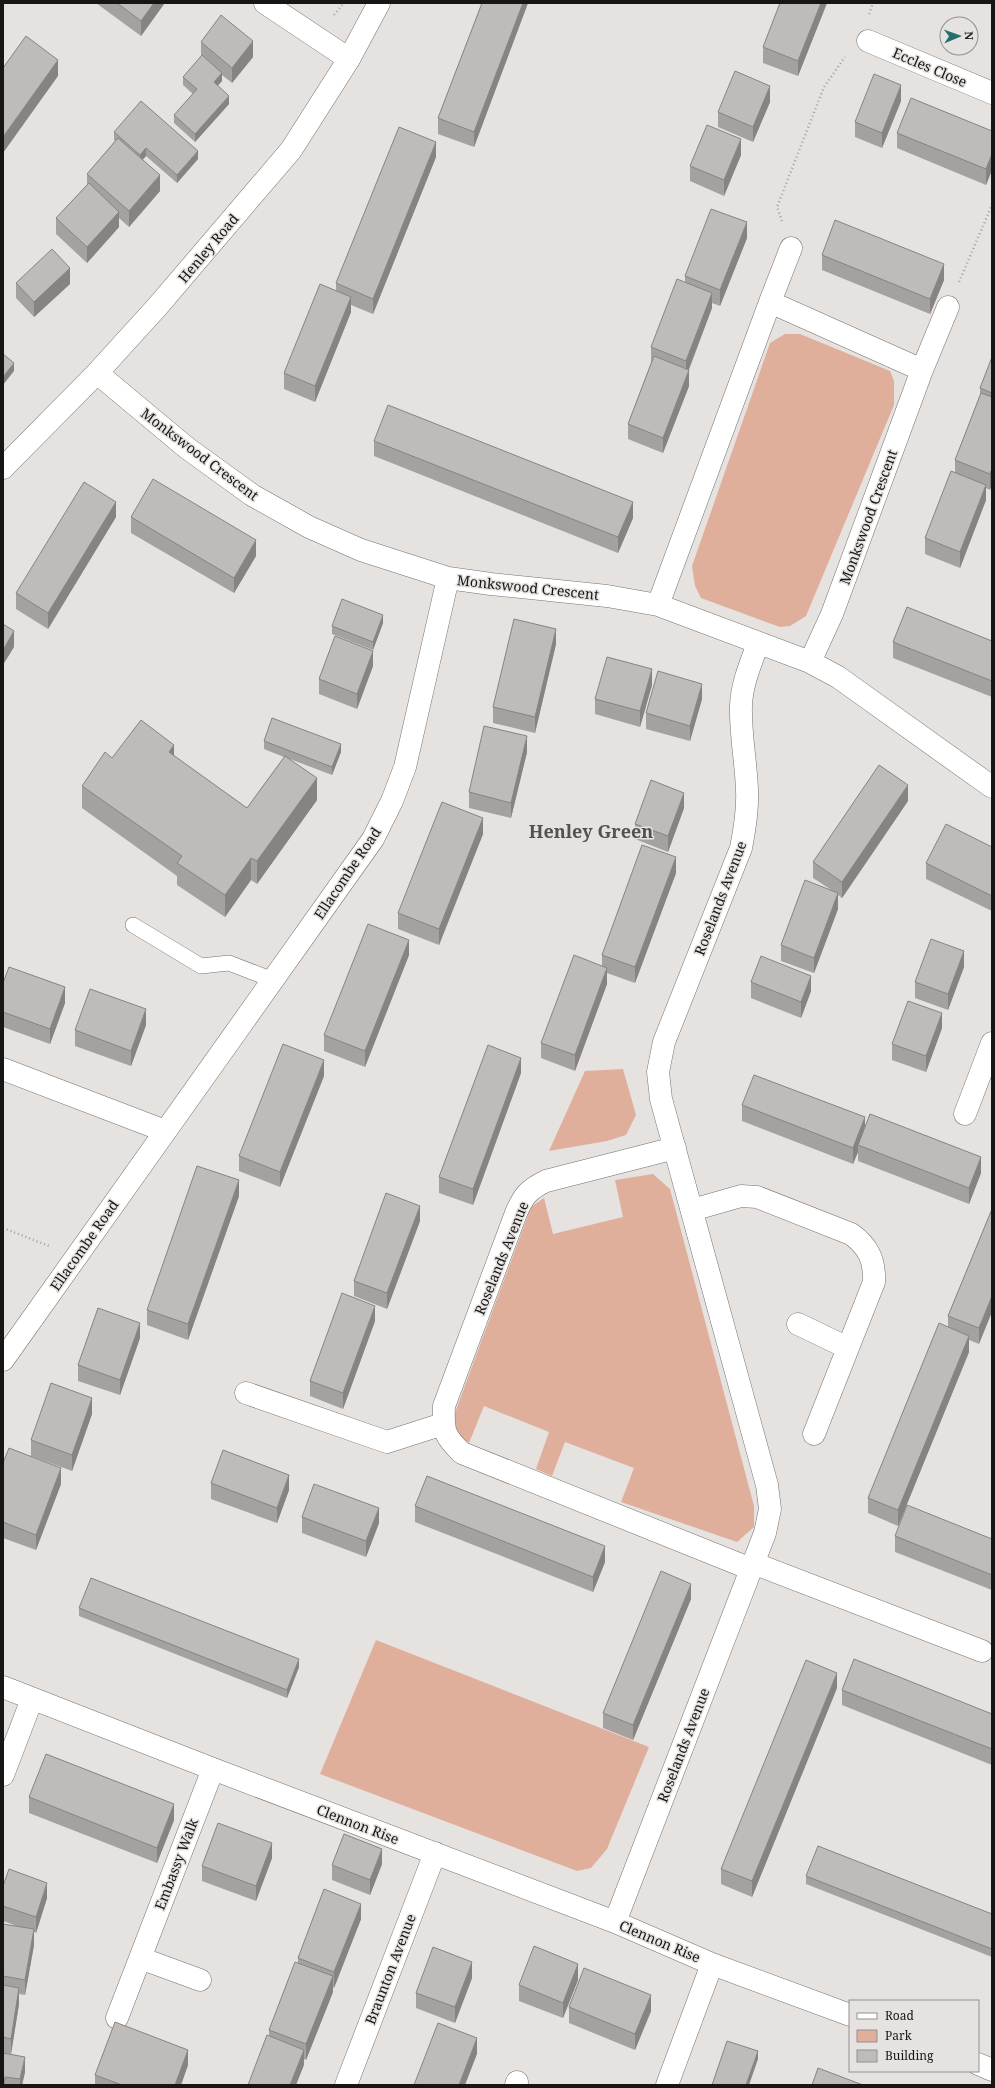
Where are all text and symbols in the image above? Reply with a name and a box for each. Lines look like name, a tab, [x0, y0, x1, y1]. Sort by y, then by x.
north arrow	[939, 16, 979, 56]
text: N	[962, 31, 977, 41]
street label: Eccles Close	[890, 43, 970, 91]
street label: Henley Road	[173, 209, 243, 287]
street label: Monkswood Crescent	[137, 404, 263, 505]
street label: Monkswood Crescent	[835, 447, 901, 587]
street label: Monkswood Crescent	[456, 570, 600, 604]
district label: Henley Green	[529, 819, 653, 843]
street label: Ellacombe Road	[309, 823, 385, 923]
street label: Roselands Avenue	[689, 838, 751, 958]
street label: Ellacombe Road	[46, 1195, 123, 1294]
street label: Roselands Avenue	[470, 1198, 532, 1318]
street label: Roselands Avenue	[652, 1685, 714, 1805]
street label: Clennon Rise	[314, 1800, 402, 1848]
street label: Embassy Walk	[150, 1815, 202, 1913]
street label: Braunton Avenue	[360, 1911, 420, 2027]
street label: Clennon Rise	[616, 1915, 704, 1967]
legend	[849, 2000, 979, 2072]
text: Road	[885, 2007, 915, 2024]
text: Park	[885, 2027, 913, 2044]
text: Building	[885, 2047, 934, 2064]

